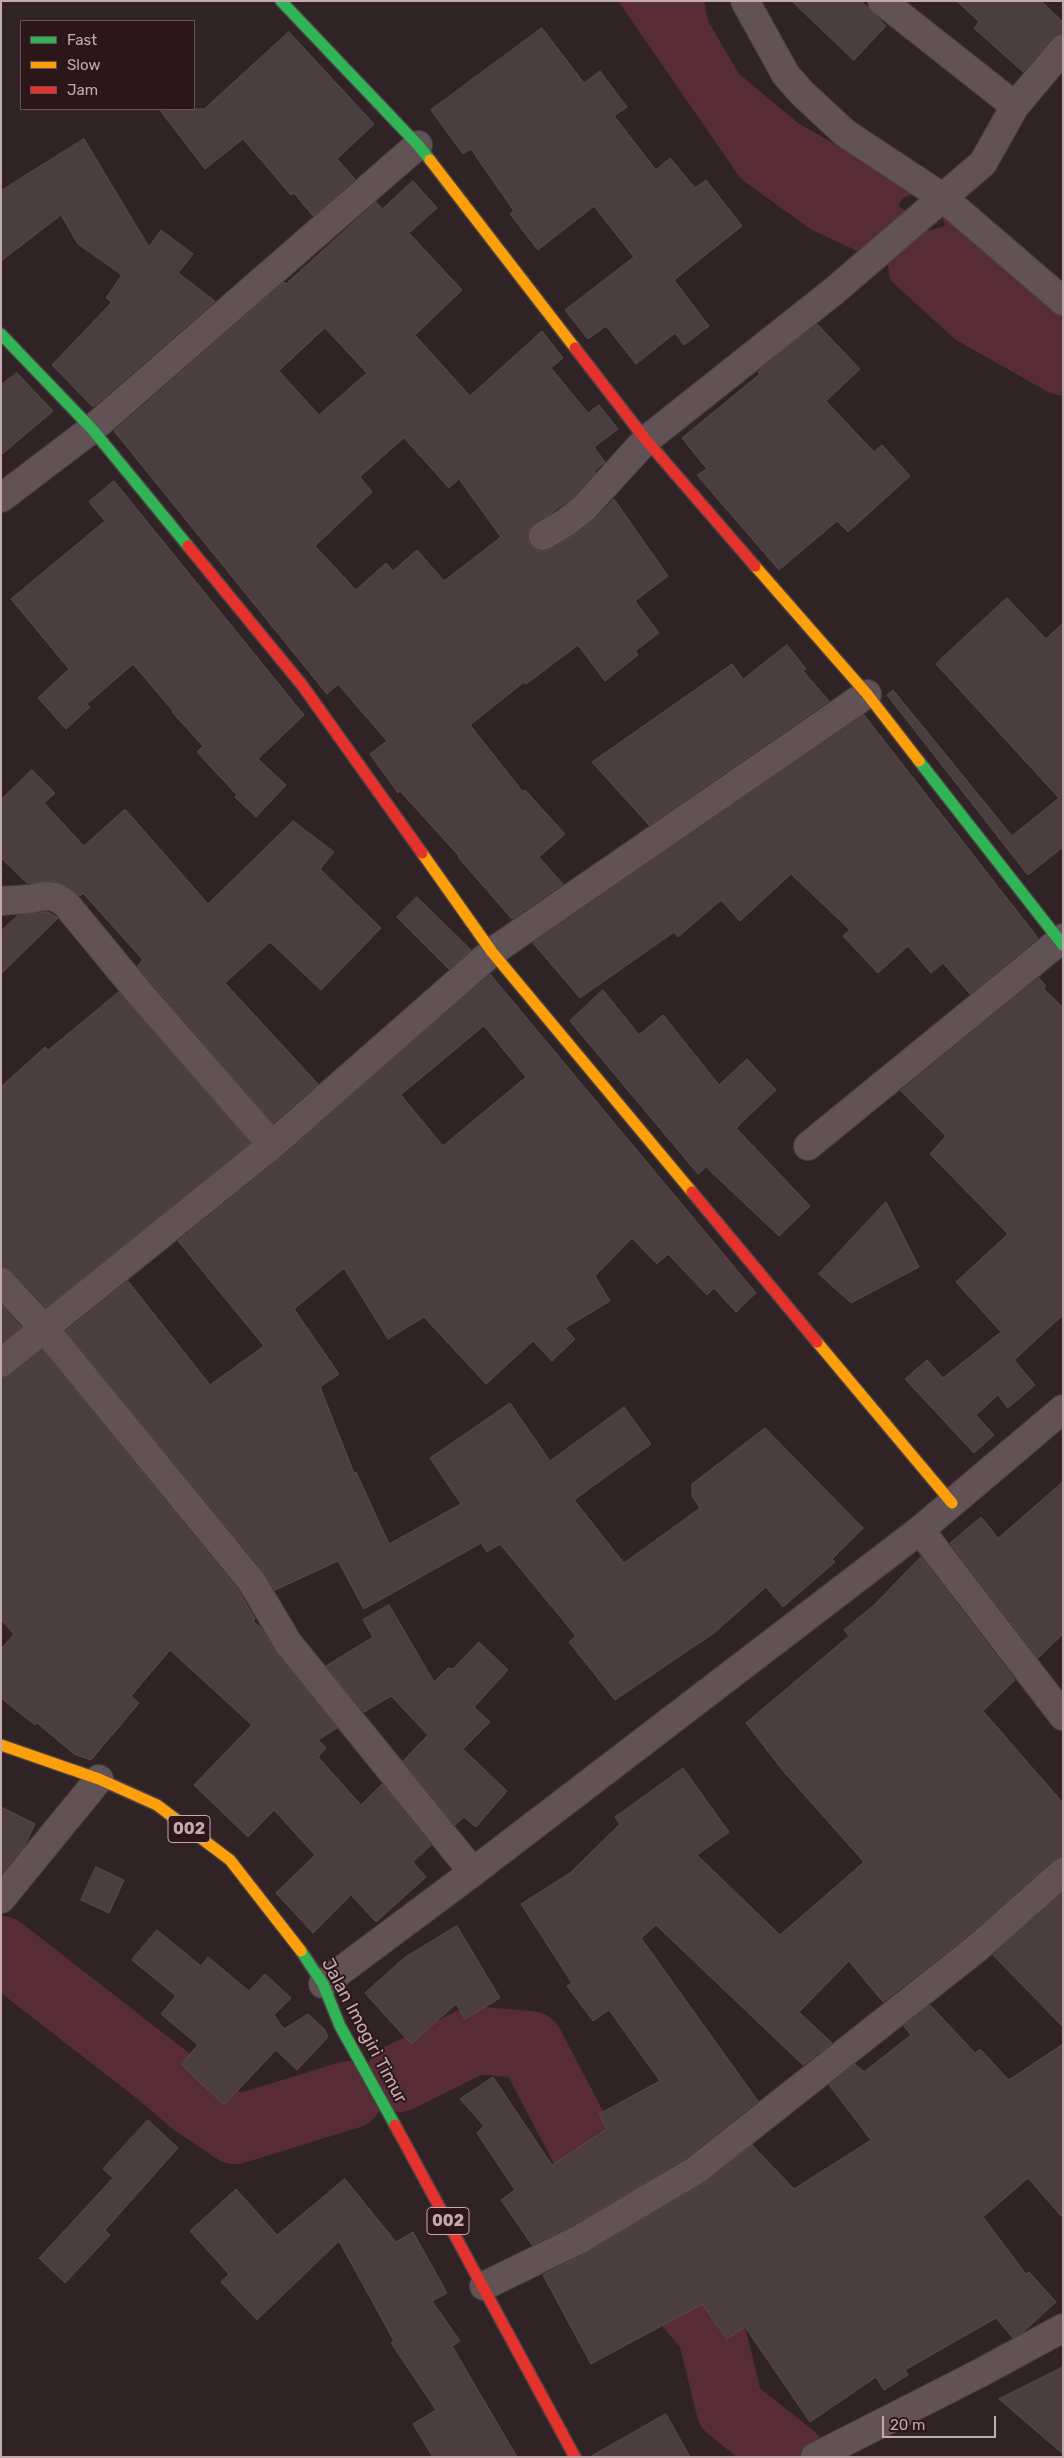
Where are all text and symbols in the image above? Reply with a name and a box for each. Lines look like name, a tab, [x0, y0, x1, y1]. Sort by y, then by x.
legend	[20, 20, 195, 110]
text: Fast	[67, 31, 97, 49]
text: Slow	[67, 56, 100, 74]
text: Jam	[67, 81, 98, 99]
road number: 002	[168, 1816, 210, 1842]
street label: Jalan Imogiri Timur	[317, 1955, 411, 2107]
road number: 002	[427, 2208, 469, 2234]
scale bar	[884, 2406, 998, 2438]
text: 20 m	[890, 2416, 925, 2434]

